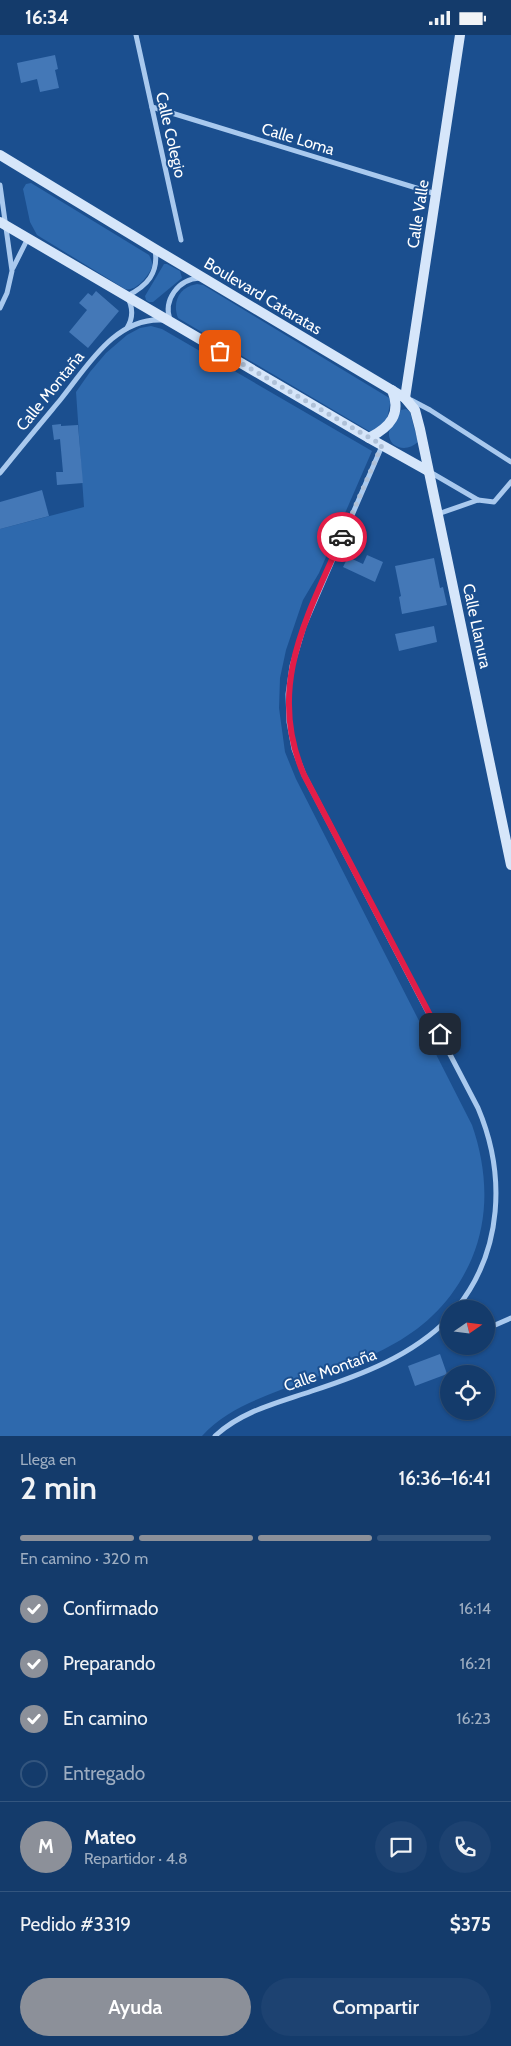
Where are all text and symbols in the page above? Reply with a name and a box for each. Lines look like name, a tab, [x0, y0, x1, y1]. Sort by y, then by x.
text: 16:34	[25, 6, 69, 29]
street label: Calle Colegio	[152, 90, 190, 180]
street label: Calle Loma	[259, 119, 337, 159]
street label: Calle Valle	[403, 178, 433, 250]
street label: Boulevard Cataratas	[201, 253, 326, 339]
pin	[199, 330, 241, 372]
icon: bag	[206, 337, 234, 365]
street label: Calle Montaña	[12, 347, 88, 435]
courier	[317, 512, 367, 562]
icon: car	[328, 523, 356, 551]
street label: Calle Llanura	[459, 582, 495, 670]
pin	[419, 1013, 461, 1055]
icon: home	[426, 1020, 454, 1048]
north arrow	[440, 1300, 495, 1355]
map controls	[440, 1300, 495, 1420]
street label: Calle Montaña	[281, 1344, 379, 1396]
button: locate	[440, 1365, 495, 1420]
text: Llega en	[20, 1450, 76, 1469]
text: 16:36–16:41	[399, 1467, 491, 1490]
text: 2 min	[20, 1468, 97, 1507]
text: En camino · 320 m	[20, 1549, 148, 1568]
icon: check	[20, 1595, 48, 1623]
text: Confirmado	[63, 1597, 159, 1620]
text: 16:14	[459, 1599, 491, 1618]
icon: check	[20, 1650, 48, 1678]
text: Preparando	[63, 1652, 156, 1675]
text: 16:21	[460, 1654, 491, 1673]
icon: check	[20, 1705, 48, 1733]
text: En camino	[63, 1707, 148, 1730]
text: 16:23	[456, 1709, 491, 1728]
text: Entregado	[63, 1762, 145, 1785]
button: chat	[375, 1821, 427, 1873]
button: phone	[439, 1821, 491, 1873]
text: Mateo	[84, 1826, 136, 1849]
text: M	[38, 1835, 54, 1858]
text: Repartidor · 4.8	[84, 1849, 188, 1868]
text: Pedido #3319	[20, 1913, 131, 1936]
text: $375	[450, 1913, 491, 1936]
button: Ayuda	[20, 1978, 251, 2036]
button: Compartir	[261, 1978, 491, 2036]

